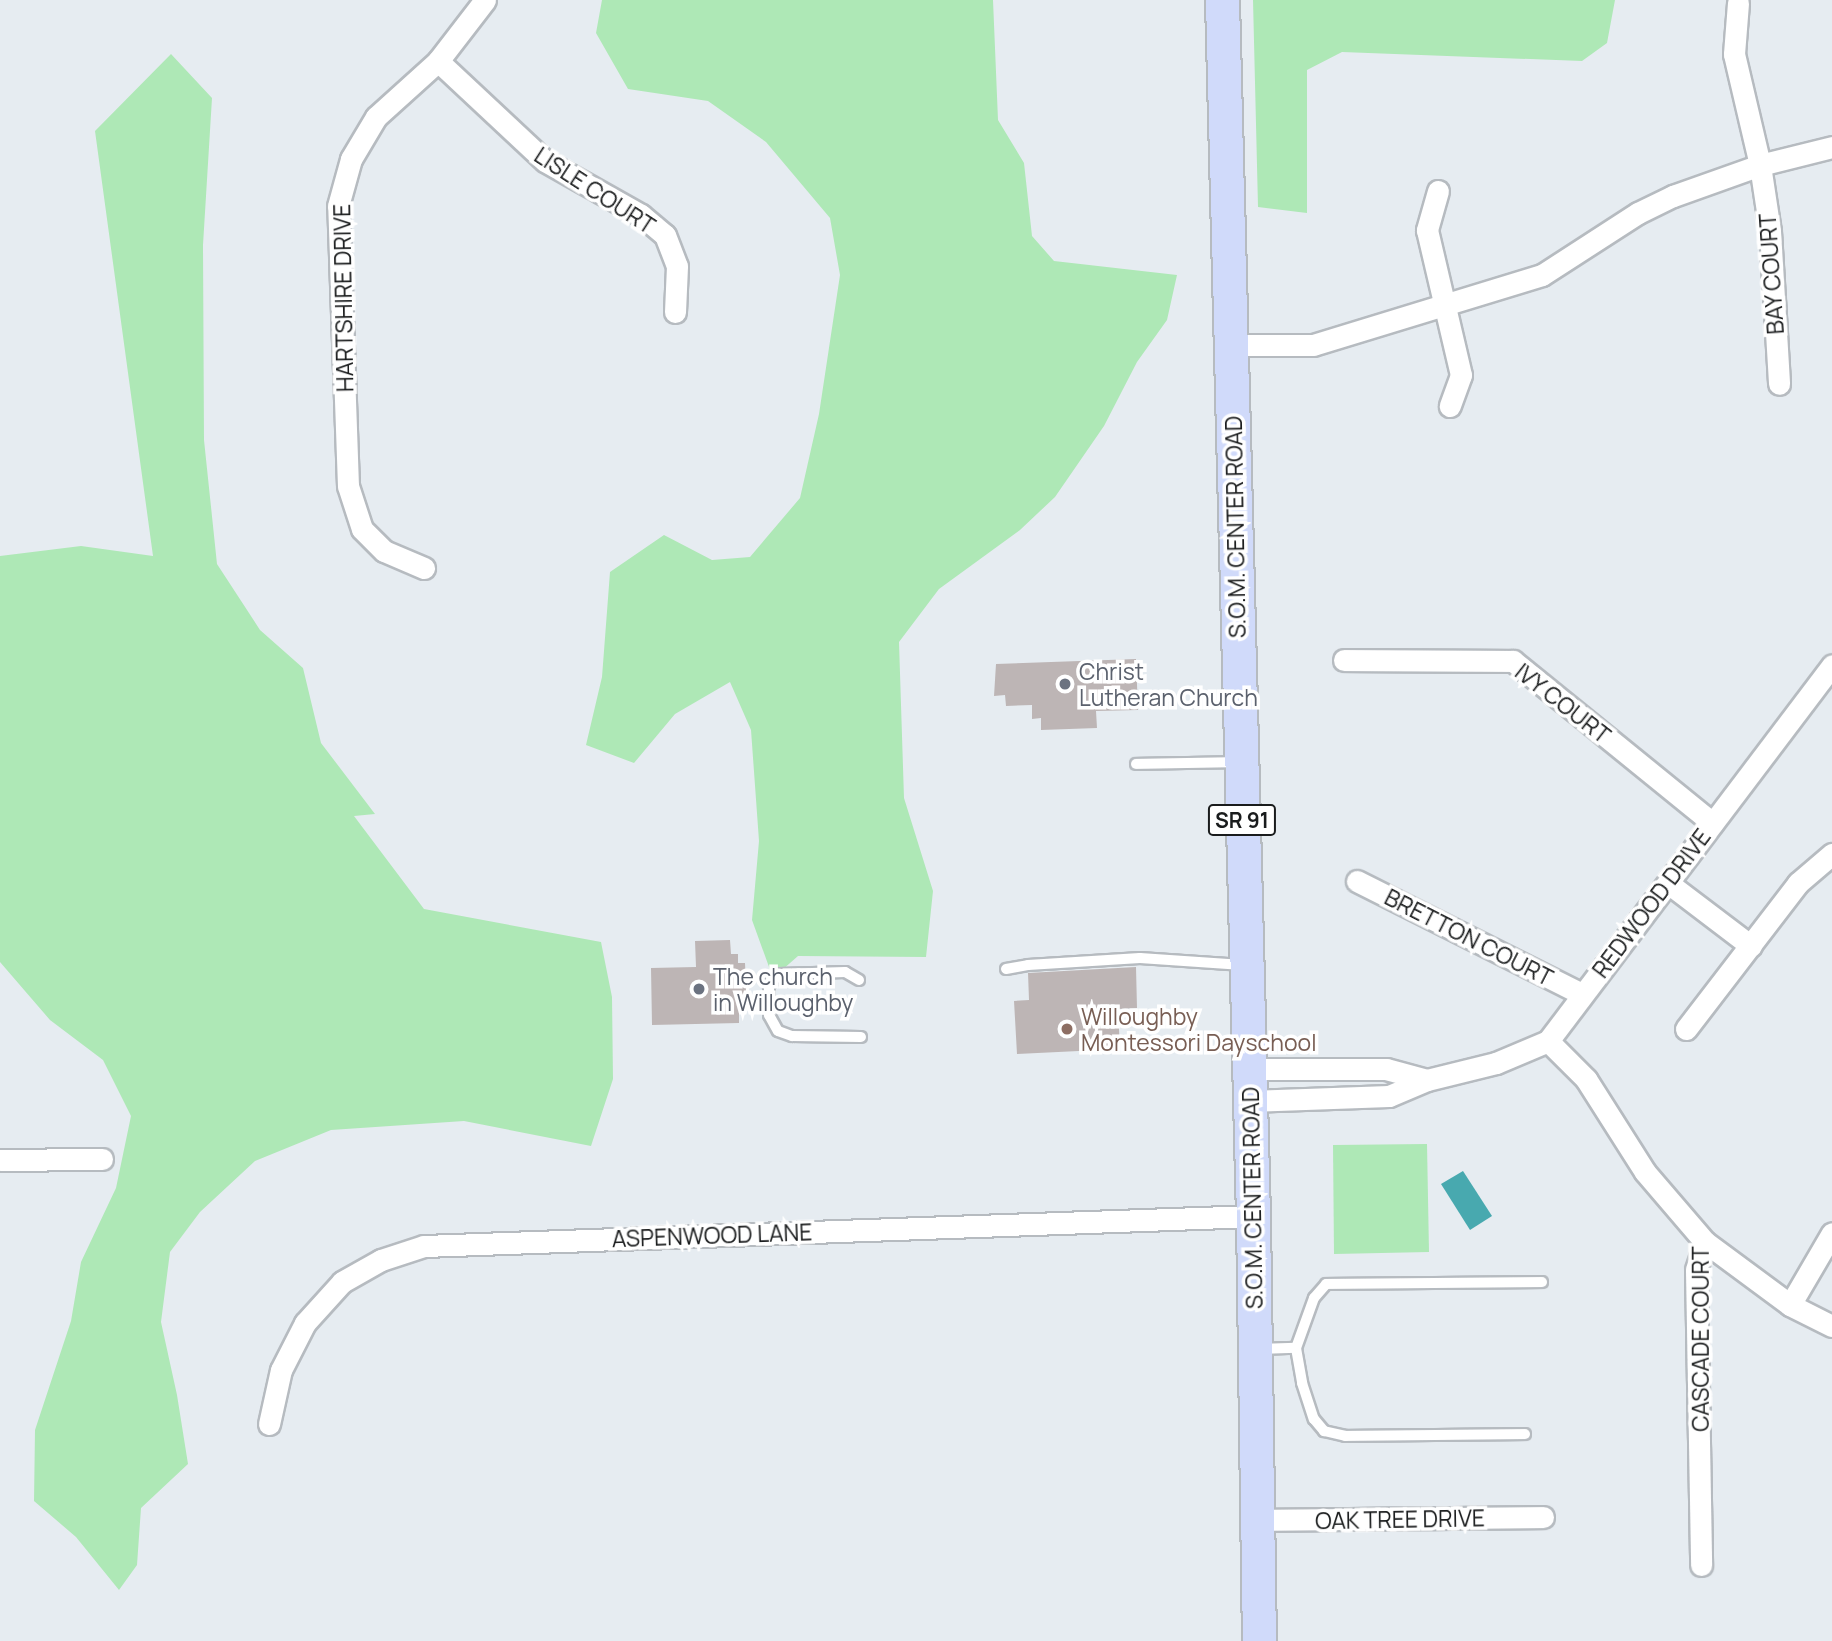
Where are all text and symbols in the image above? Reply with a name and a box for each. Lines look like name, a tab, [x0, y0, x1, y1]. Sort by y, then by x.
street label: LISLE COURT	[530, 141, 660, 239]
street label: HARTSHIRE DRIVE	[328, 204, 358, 392]
street label: BAY COURT	[1753, 212, 1789, 336]
street label: S.O.M. CENTER ROAD	[1219, 416, 1251, 638]
place label: Christ Lutheran Church	[1079, 657, 1258, 711]
street label: IVY COURT	[1510, 657, 1616, 749]
marker: Christ Lutheran Church	[1057, 676, 1073, 692]
road number: SR 91	[1207, 802, 1277, 838]
street label: REDWOOD DRIVE	[1586, 823, 1716, 983]
street label: BRETTON COURT	[1380, 883, 1558, 991]
place label: The church in Willoughby	[713, 962, 853, 1016]
marker: The church in Willoughby	[691, 981, 707, 997]
place label: Willoughby Montessori Dayschool	[1081, 1002, 1317, 1056]
marker: Willoughby Montessori Dayschool	[1059, 1021, 1075, 1037]
street label: S.O.M. CENTER ROAD	[1236, 1087, 1268, 1309]
street label: ASPENWOOD LANE	[611, 1218, 813, 1252]
street label: CASCADE COURT	[1686, 1246, 1714, 1432]
street label: OAK TREE DRIVE	[1315, 1504, 1485, 1534]

